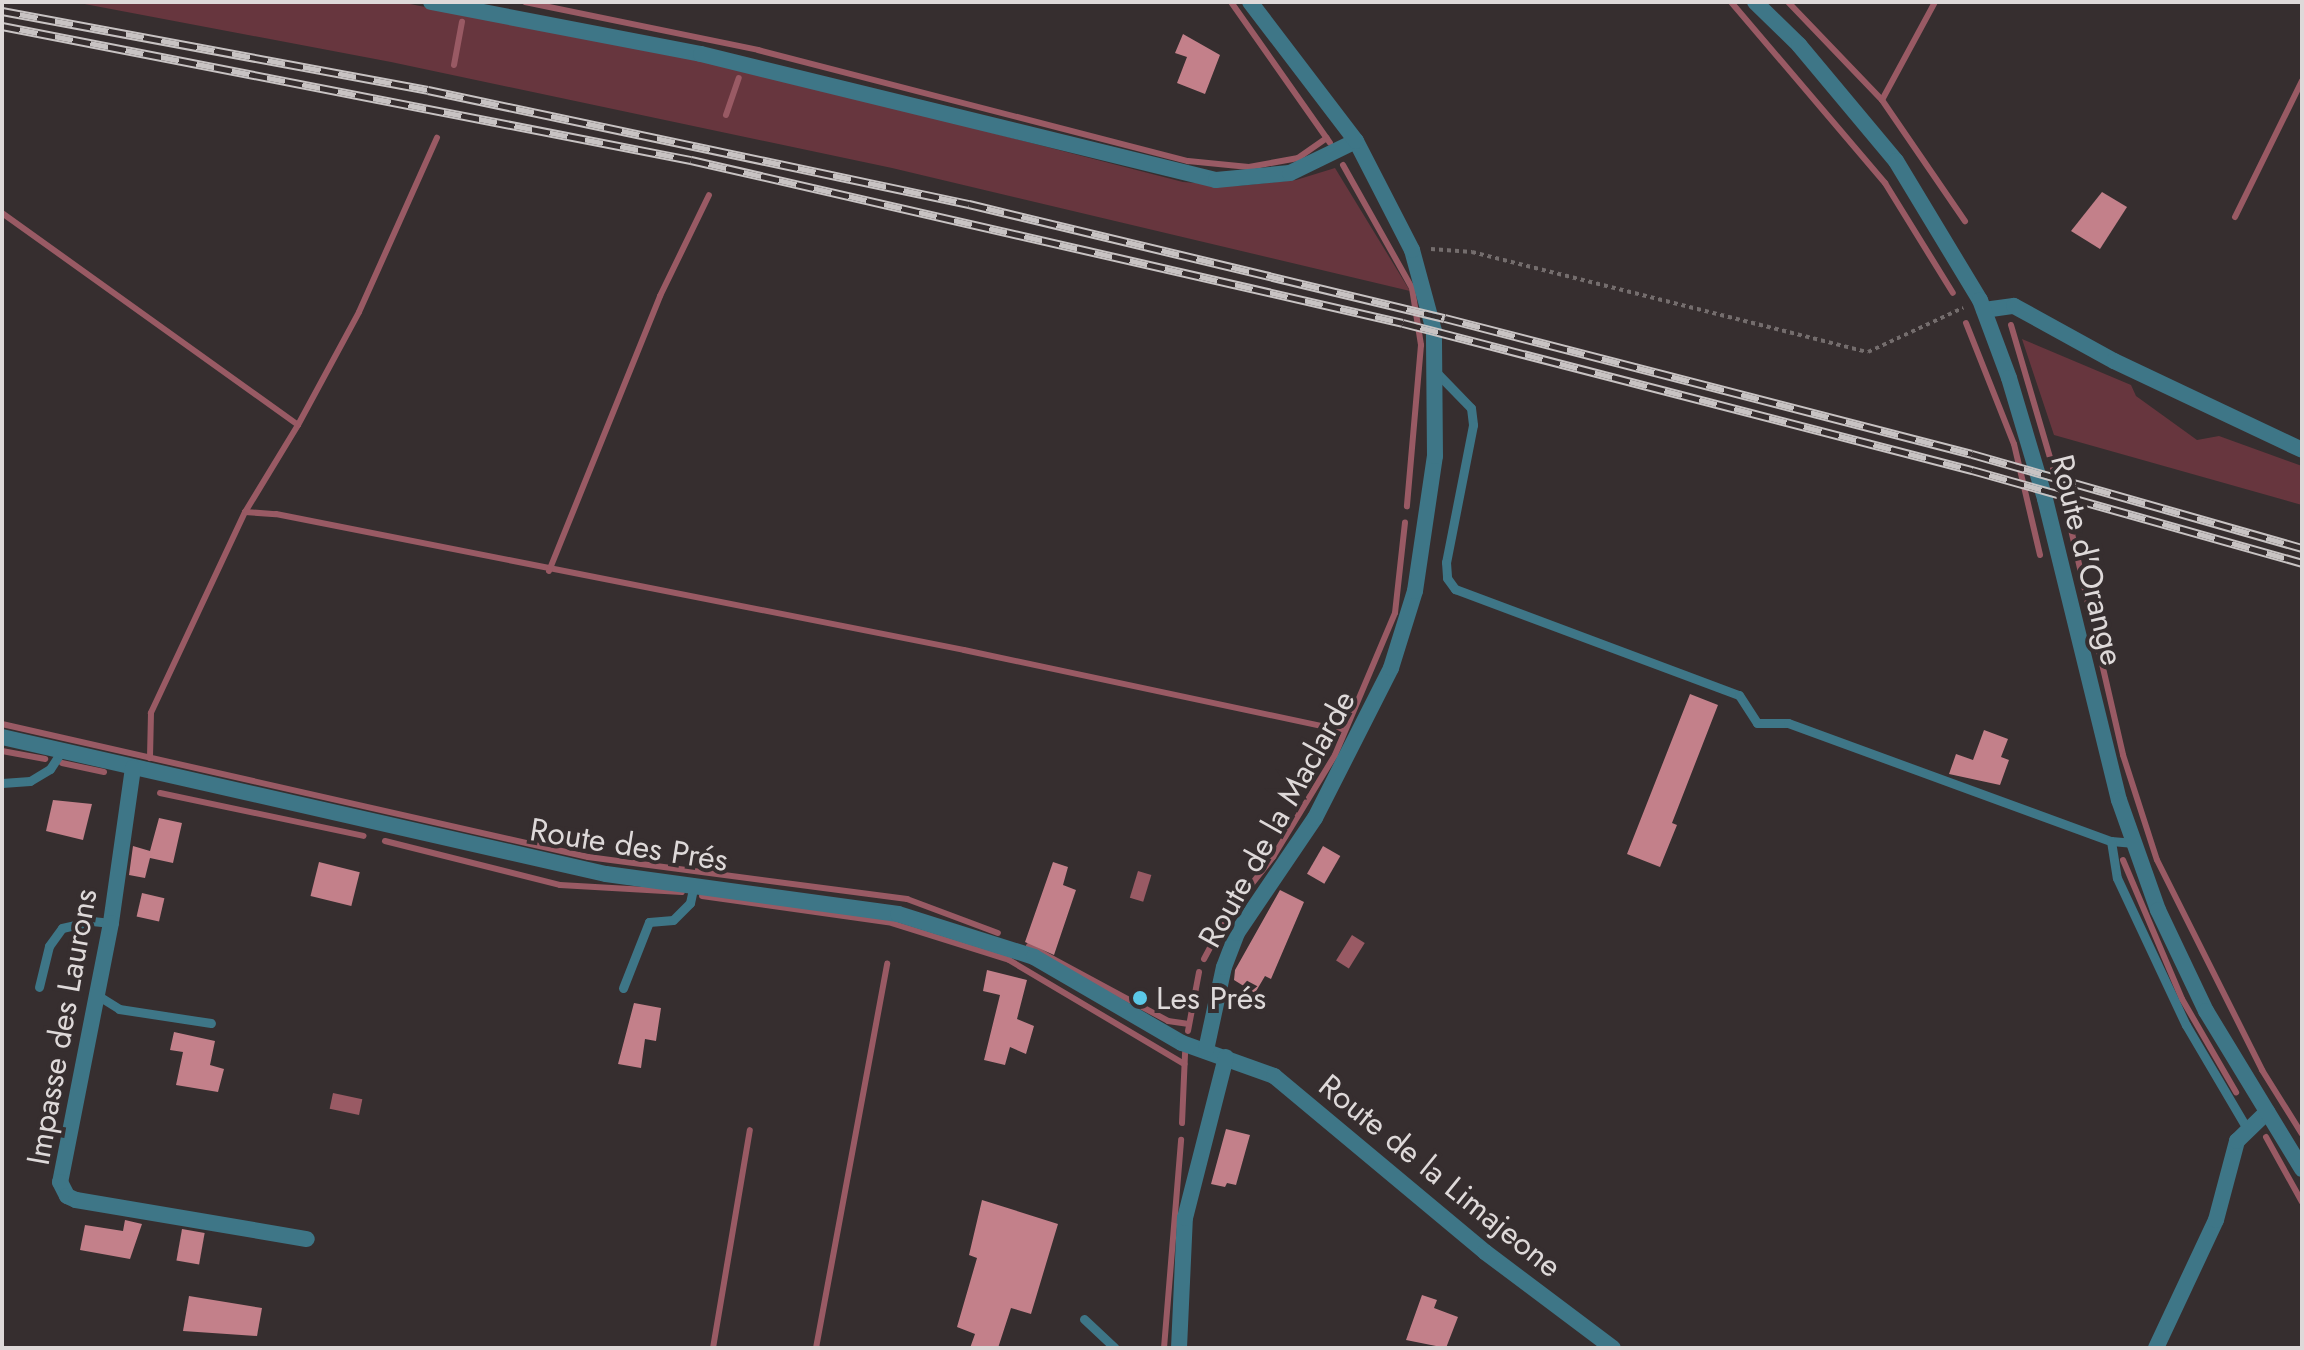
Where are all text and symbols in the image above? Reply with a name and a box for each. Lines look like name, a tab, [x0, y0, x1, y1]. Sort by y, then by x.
street label: Route d'Orange	[2042, 451, 2132, 669]
street label: Route de la Maclarde	[1190, 684, 1364, 954]
street label: Route des Prés	[527, 810, 731, 880]
street label: Impasse des Laurons	[19, 886, 105, 1168]
place label: Les Prés	[1156, 979, 1266, 1017]
marker: Les Prés	[1131, 989, 1149, 1007]
street label: Route de la Limajeone	[1311, 1066, 1569, 1286]

